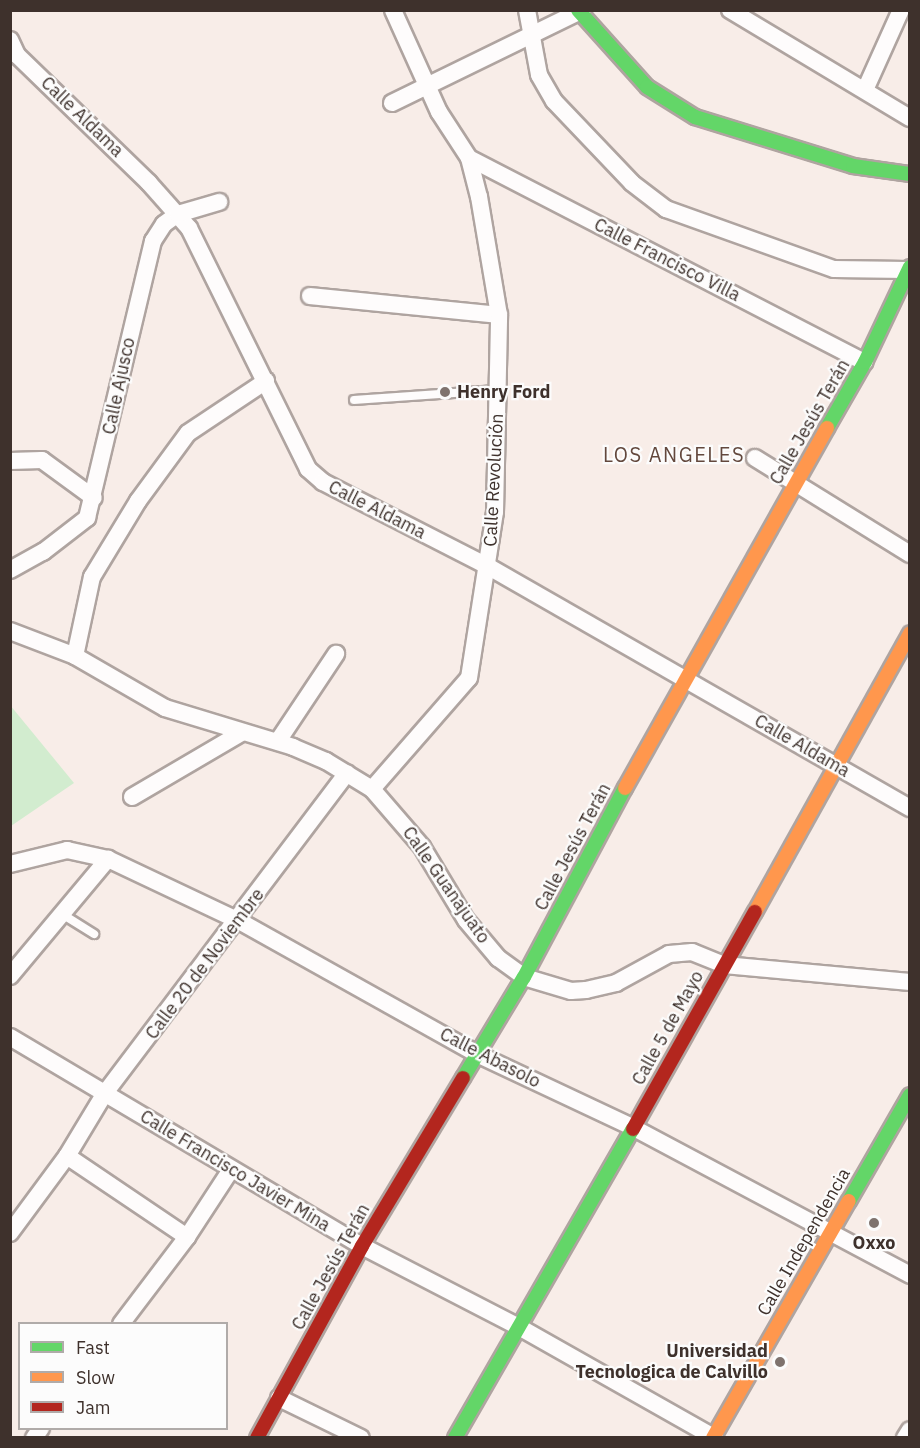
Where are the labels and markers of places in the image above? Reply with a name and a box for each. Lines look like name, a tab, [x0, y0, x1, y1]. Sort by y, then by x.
place label: Henry Ford	[457, 381, 550, 403]
marker: Henry Ford	[438, 385, 452, 399]
marker: Oxxo	[867, 1216, 881, 1230]
place label: Oxxo	[853, 1232, 895, 1254]
place label: Universidad Tecnologica de Calvillo	[576, 1341, 768, 1384]
marker: Universidad Tecnologica de Calvillo	[773, 1355, 787, 1369]

